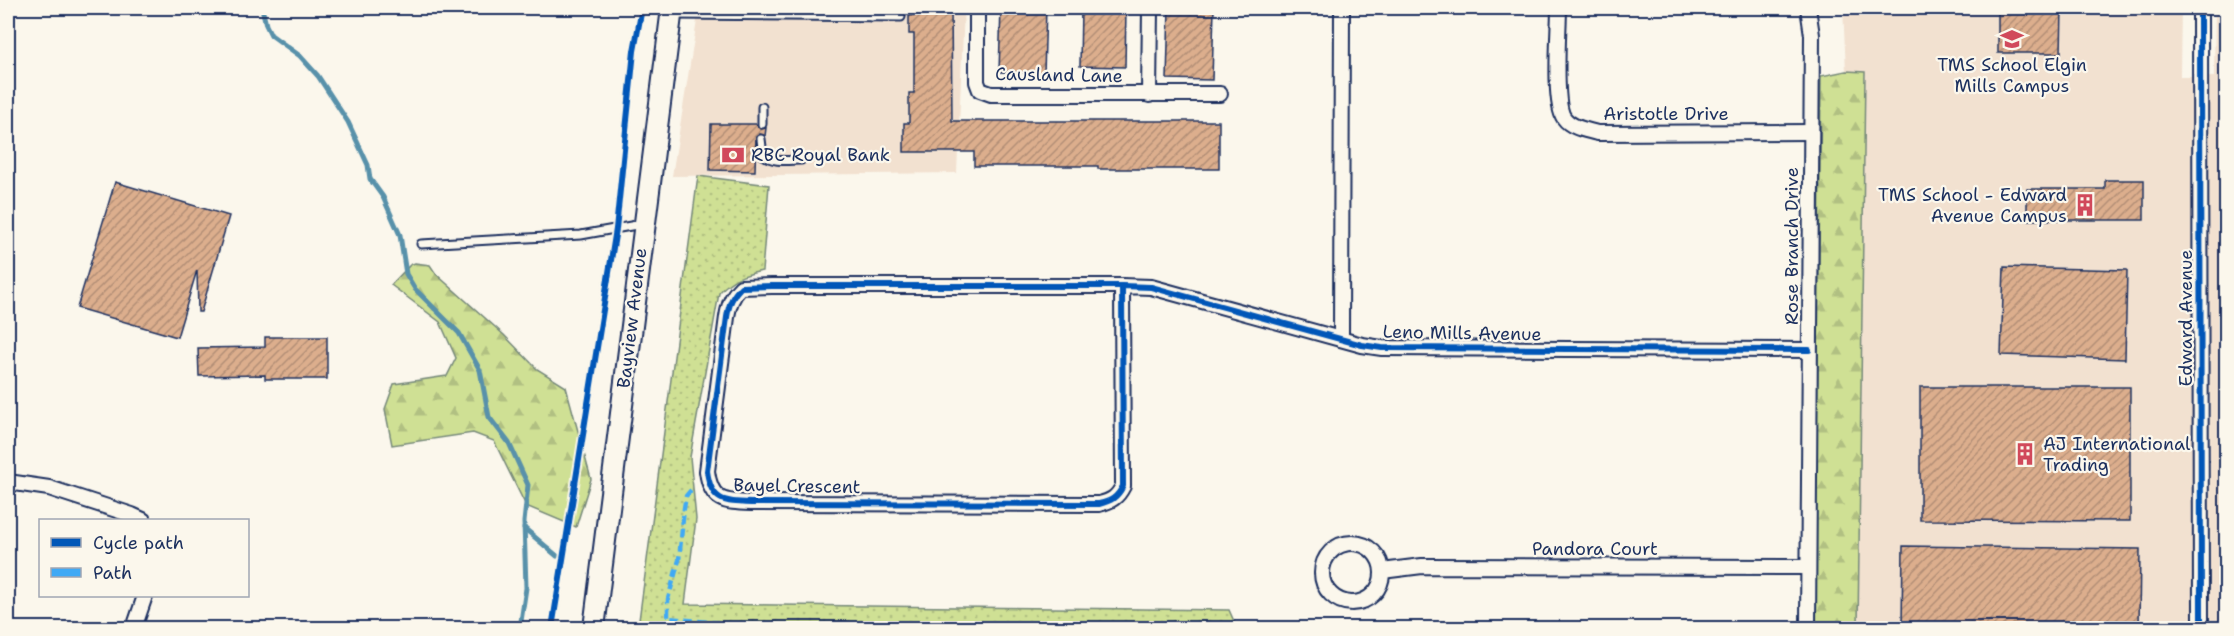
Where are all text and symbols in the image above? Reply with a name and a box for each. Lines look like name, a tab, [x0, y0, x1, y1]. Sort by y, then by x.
school or university icon: TMS School Elgin Mills Campus	[1999, 26, 2025, 52]
place label: TMS School Elgin Mills Campus	[1937, 53, 2087, 98]
street label: Causland Lane	[995, 62, 1123, 88]
street label: Aristotle Drive	[1603, 102, 1729, 126]
bank icon: RBC Royal Bank	[720, 142, 746, 168]
place label: RBC Royal Bank	[751, 143, 890, 167]
street label: Rose Branch Drive	[1780, 167, 1804, 325]
place label: TMS School - Edward Avenue Campus	[1878, 183, 2067, 228]
building icon: TMS School - Edward Avenue Campus	[2072, 192, 2098, 218]
street label: Bayview Avenue	[611, 247, 653, 389]
street label: Edward Avenue	[2174, 250, 2198, 386]
street label: Leno Mills Avenue	[1382, 320, 1542, 346]
place label: AJ International Trading	[2043, 432, 2191, 477]
building icon: AJ International Trading	[2012, 441, 2038, 467]
street label: Bayel Crescent	[733, 473, 861, 499]
legend	[39, 519, 249, 597]
text: Cycle path	[93, 531, 184, 555]
street label: Pandora Court	[1532, 537, 1658, 561]
text: Path	[93, 561, 132, 585]

